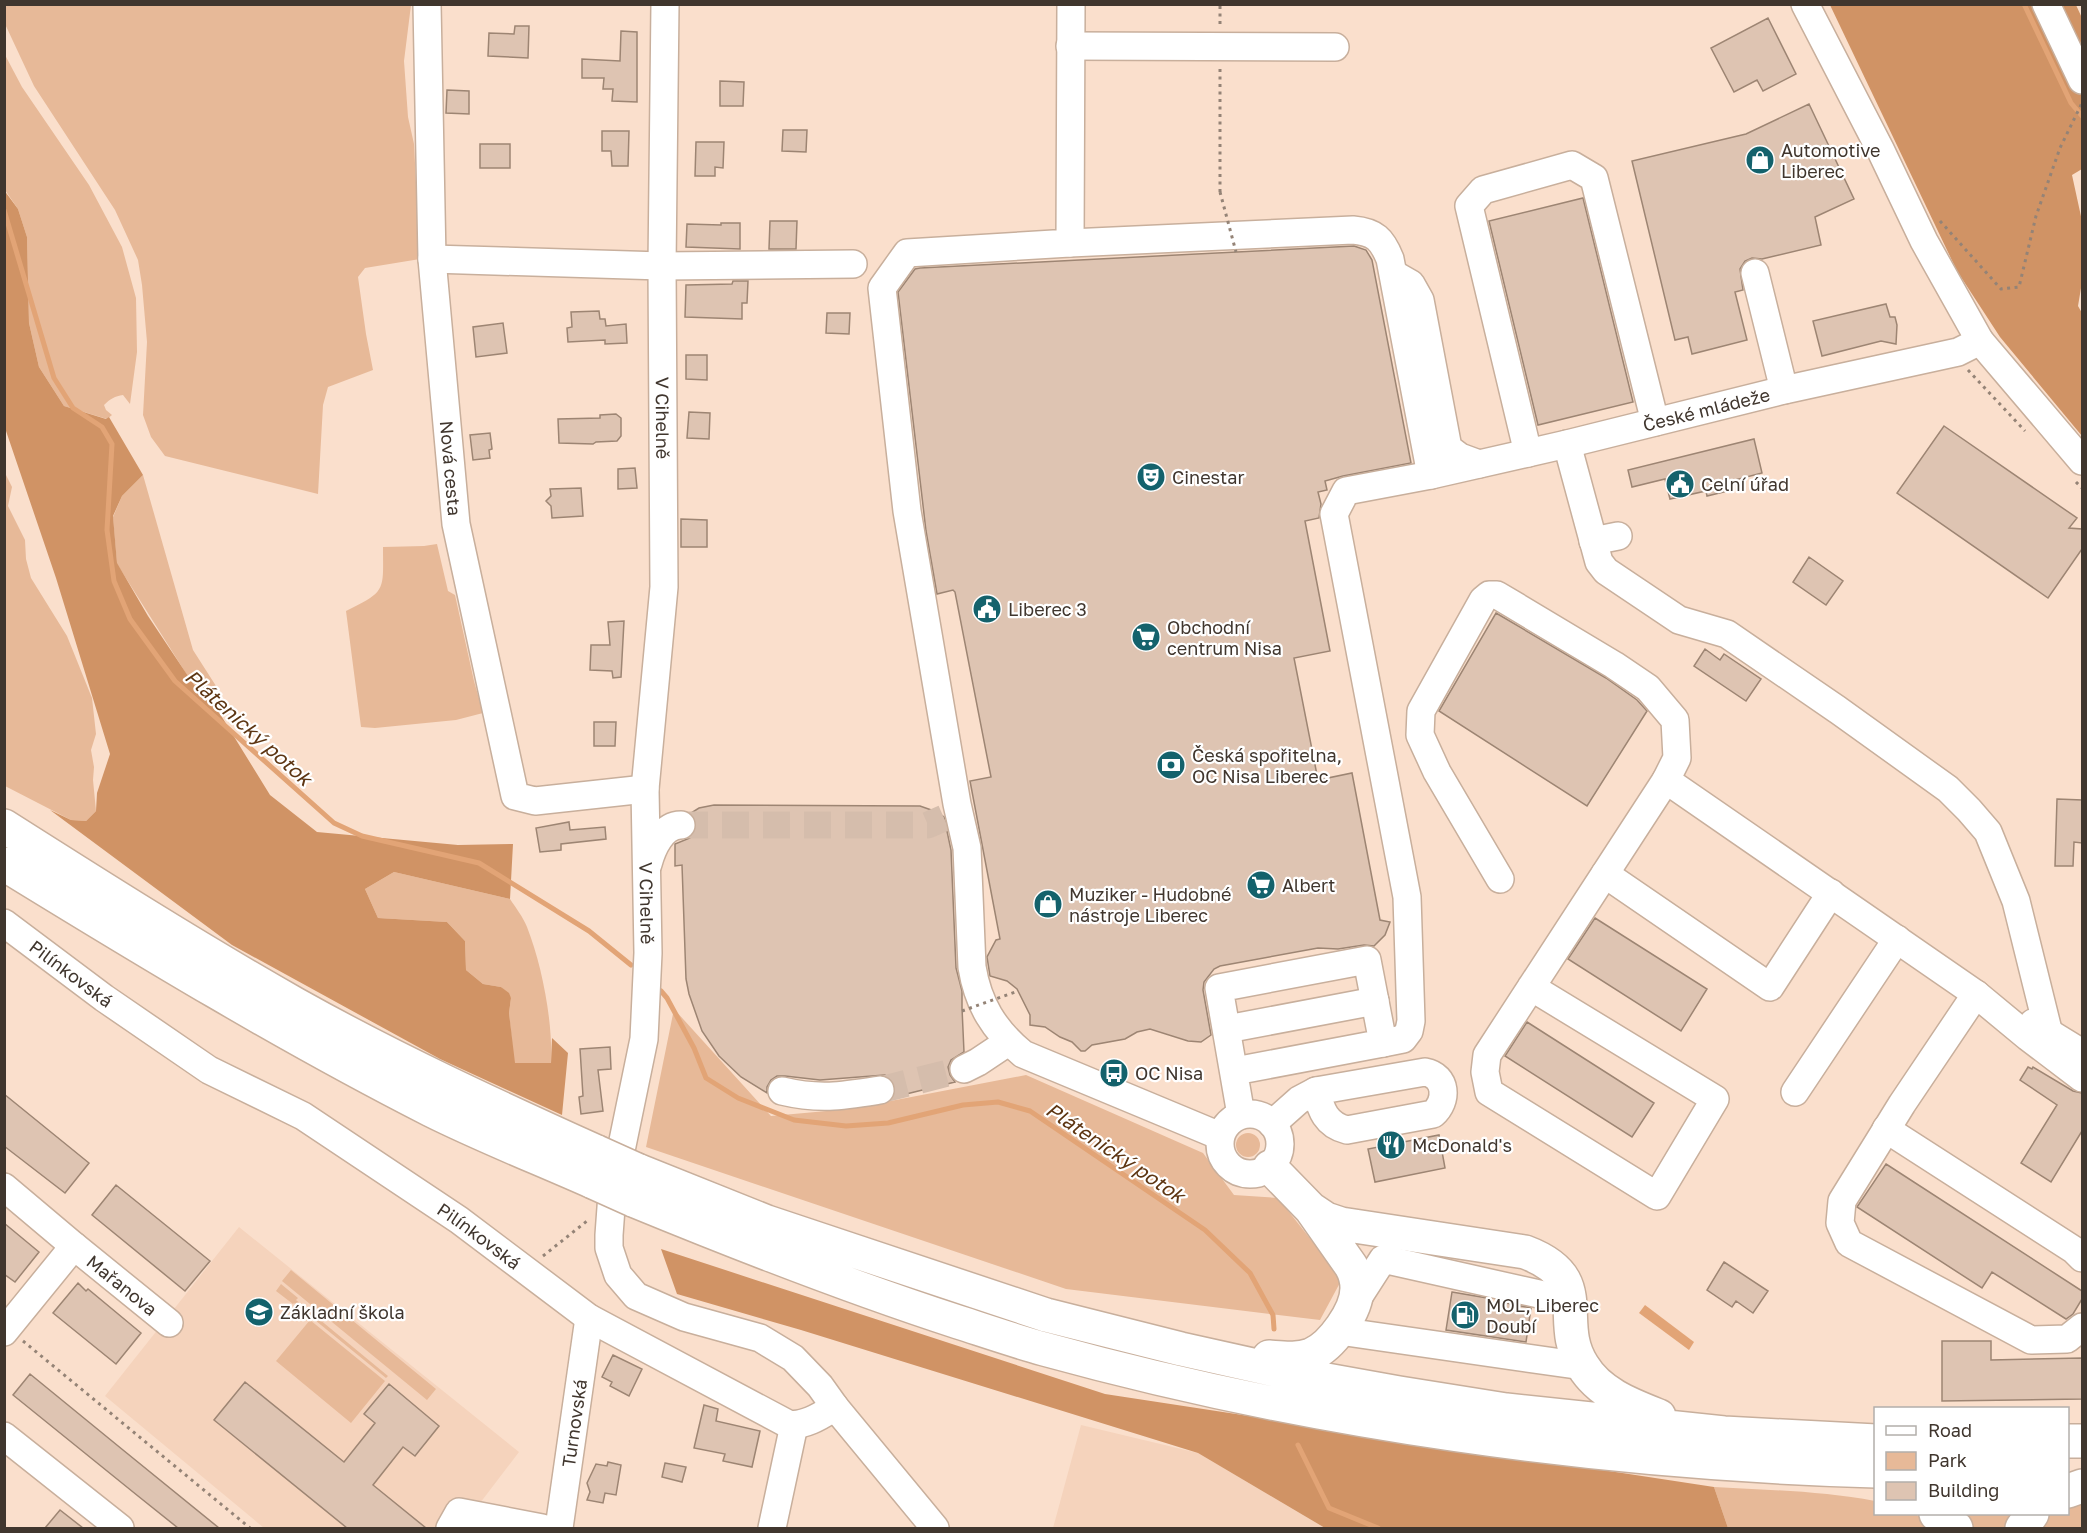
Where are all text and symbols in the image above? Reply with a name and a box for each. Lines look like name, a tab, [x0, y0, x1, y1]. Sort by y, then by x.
place label: Automotive Liberec	[1781, 139, 1881, 182]
shop icon: Automotive Liberec	[1744, 144, 1776, 176]
street label: V Cihelně	[652, 377, 674, 459]
street label: České mládeže	[1641, 383, 1772, 436]
street label: Nová cesta	[436, 420, 466, 517]
theatre icon: Cinestar	[1135, 461, 1167, 493]
place label: Cinestar	[1172, 466, 1245, 488]
public building icon: Celní úřad	[1664, 468, 1696, 500]
place label: Celní úřad	[1701, 473, 1789, 495]
public building icon: Liberec 3	[971, 593, 1003, 625]
place label: Liberec 3	[1008, 598, 1087, 620]
place label: Obchodní centrum Nisa	[1167, 616, 1282, 659]
supermarket icon: Obchodní centrum Nisa	[1130, 621, 1162, 653]
water label: Plátenický potok	[180, 664, 319, 793]
place label: Česká spořitelna, OC Nisa Liberec	[1192, 744, 1342, 787]
bank icon: Česká spořitelna, OC Nisa Liberec	[1155, 749, 1187, 781]
street label: V Cihelně	[635, 862, 659, 944]
supermarket icon: Albert	[1245, 869, 1277, 901]
place label: Albert	[1282, 874, 1336, 896]
place label: Muziker - Hudobné nástroje Liberec	[1069, 883, 1232, 926]
shop icon: Muziker - Hudobné nástroje Liberec	[1032, 888, 1064, 920]
street label: Pilínkovská	[25, 935, 117, 1012]
bus stop icon: OC Nisa	[1098, 1057, 1130, 1089]
place label: OC Nisa	[1135, 1062, 1203, 1084]
water label: Plátenický potok	[1042, 1097, 1192, 1210]
restaurant icon: McDonald's	[1375, 1129, 1407, 1161]
place label: McDonald's	[1412, 1134, 1512, 1156]
street label: Pilínkovská	[433, 1198, 525, 1274]
street label: Mařanova	[83, 1250, 162, 1320]
place label: MOL, Liberec Doubí	[1486, 1294, 1599, 1337]
school or university icon: Základní škola	[243, 1296, 275, 1328]
fuel station icon: MOL, Liberec Doubí	[1449, 1299, 1481, 1331]
place label: Základní škola	[280, 1301, 405, 1323]
street label: Turnovská	[557, 1378, 591, 1469]
legend	[1874, 1407, 2069, 1515]
text: Road	[1928, 1419, 1972, 1441]
text: Park	[1928, 1449, 1967, 1471]
text: Building	[1928, 1479, 1999, 1501]

